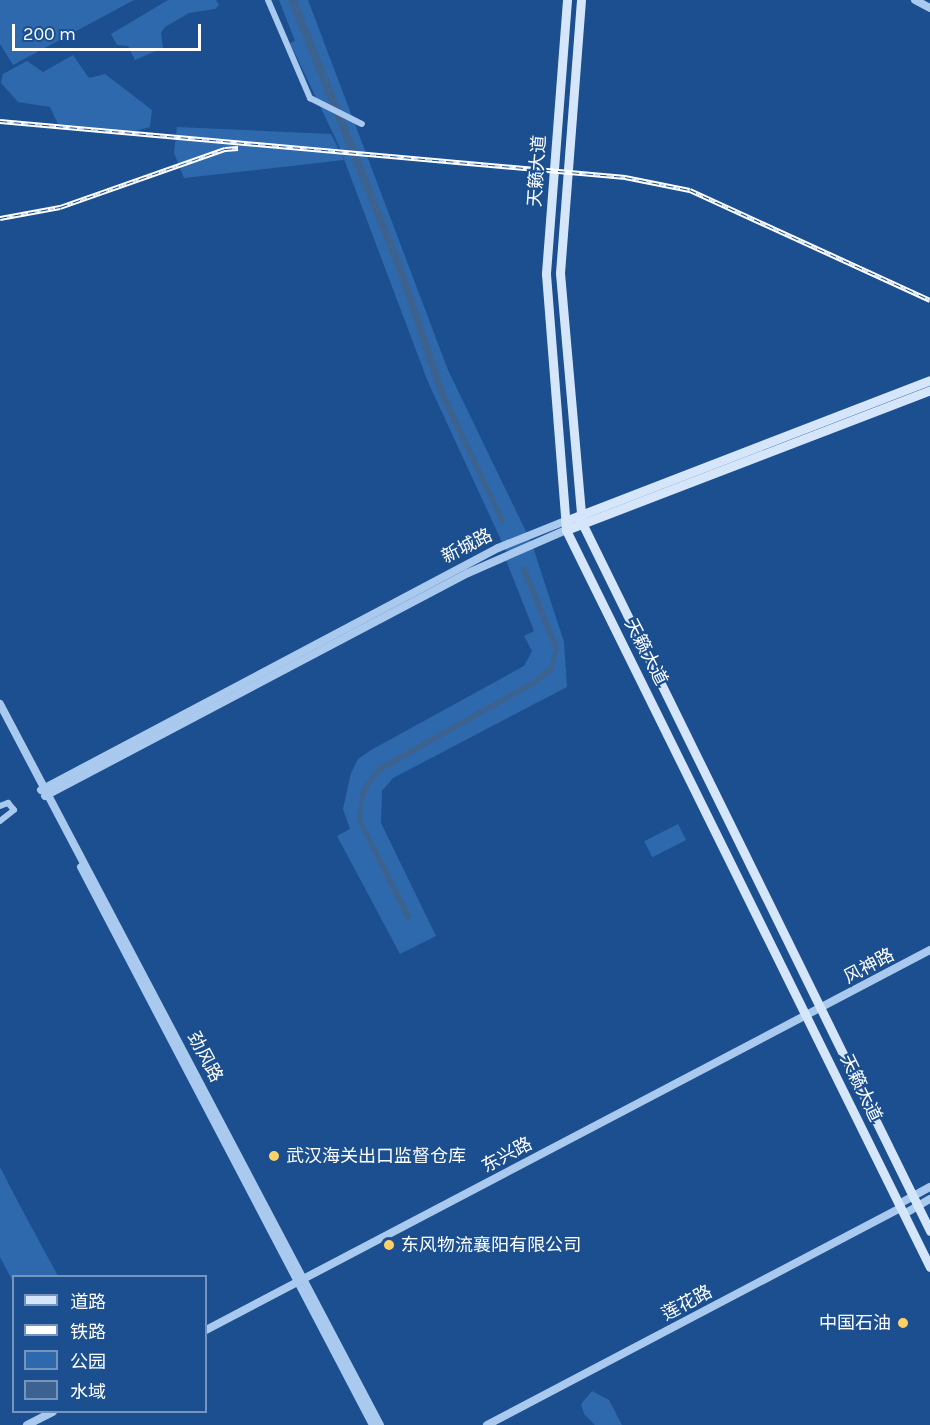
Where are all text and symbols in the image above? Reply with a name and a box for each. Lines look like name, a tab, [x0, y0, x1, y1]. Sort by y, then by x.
scale bar	[15, 12, 204, 50]
text: 200 m	[23, 23, 76, 45]
street label: 天籁大道	[524, 134, 550, 208]
street label: 新城路	[438, 524, 496, 568]
street label: 天籁大道	[620, 615, 672, 689]
street label: 风神路	[840, 944, 898, 988]
street label: 劲风路	[183, 1028, 227, 1086]
street label: 天籁大道	[836, 1051, 886, 1125]
street label: 东兴路	[478, 1133, 536, 1177]
place label: 武汉海关出口监督仓库	[286, 1145, 466, 1167]
marker: 武汉海关出口监督仓库	[267, 1149, 281, 1163]
place label: 东风物流襄阳有限公司	[401, 1234, 581, 1256]
marker: 东风物流襄阳有限公司	[382, 1238, 396, 1252]
legend	[12, 1275, 207, 1413]
street label: 莲花路	[658, 1281, 716, 1325]
text: 道路	[70, 1291, 106, 1313]
place label: 中国石油	[819, 1312, 891, 1334]
marker: 中国石油	[896, 1316, 910, 1330]
text: 铁路	[70, 1321, 106, 1343]
text: 公园	[70, 1351, 106, 1373]
text: 水域	[70, 1381, 106, 1403]

